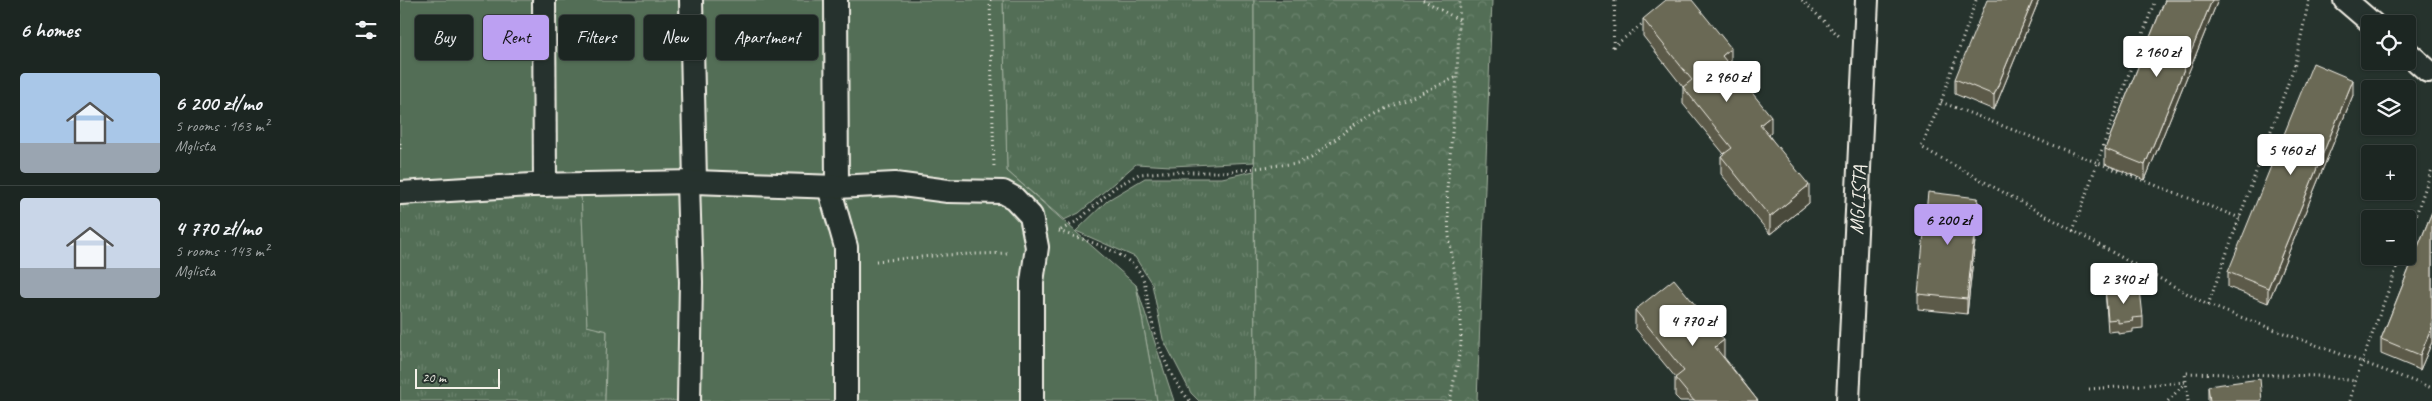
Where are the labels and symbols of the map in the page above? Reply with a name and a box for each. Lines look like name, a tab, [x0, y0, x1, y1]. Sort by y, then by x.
pin: 2 160 zł	[2105, 36, 2209, 78]
pin: 2 960 zł	[1675, 61, 1779, 103]
pin: 5 460 zł	[2239, 134, 2343, 176]
street label: MGLISTA	[1844, 164, 1872, 235]
pin: 6 200 zł	[1896, 204, 2000, 246]
pin: 2 340 zł	[2072, 262, 2176, 305]
pin: 4 770 zł	[1641, 304, 1745, 347]
scale bar	[415, 366, 500, 389]

